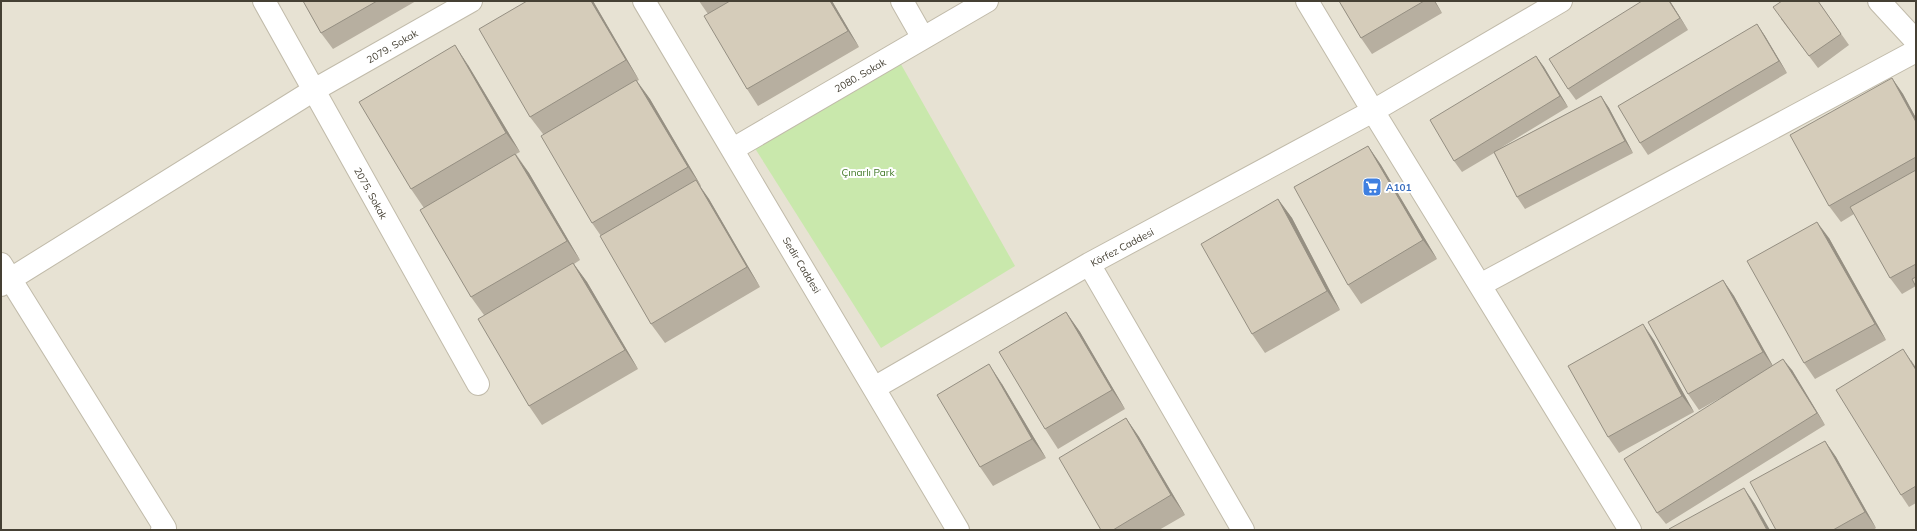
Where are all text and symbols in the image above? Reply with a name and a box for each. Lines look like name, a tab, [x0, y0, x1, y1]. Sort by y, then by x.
street label: 2079. Sokak	[364, 26, 421, 66]
street label: 2080. Sokak	[832, 55, 889, 95]
street label: 2075. Sokak	[351, 165, 390, 222]
park label: Çınarlı Park	[841, 166, 895, 179]
supermarket icon: A101	[1361, 176, 1383, 198]
place label: A101	[1386, 181, 1412, 194]
street label: Körfez Caddesi	[1088, 225, 1156, 270]
street label: Sedir Caddesi	[780, 235, 824, 296]

